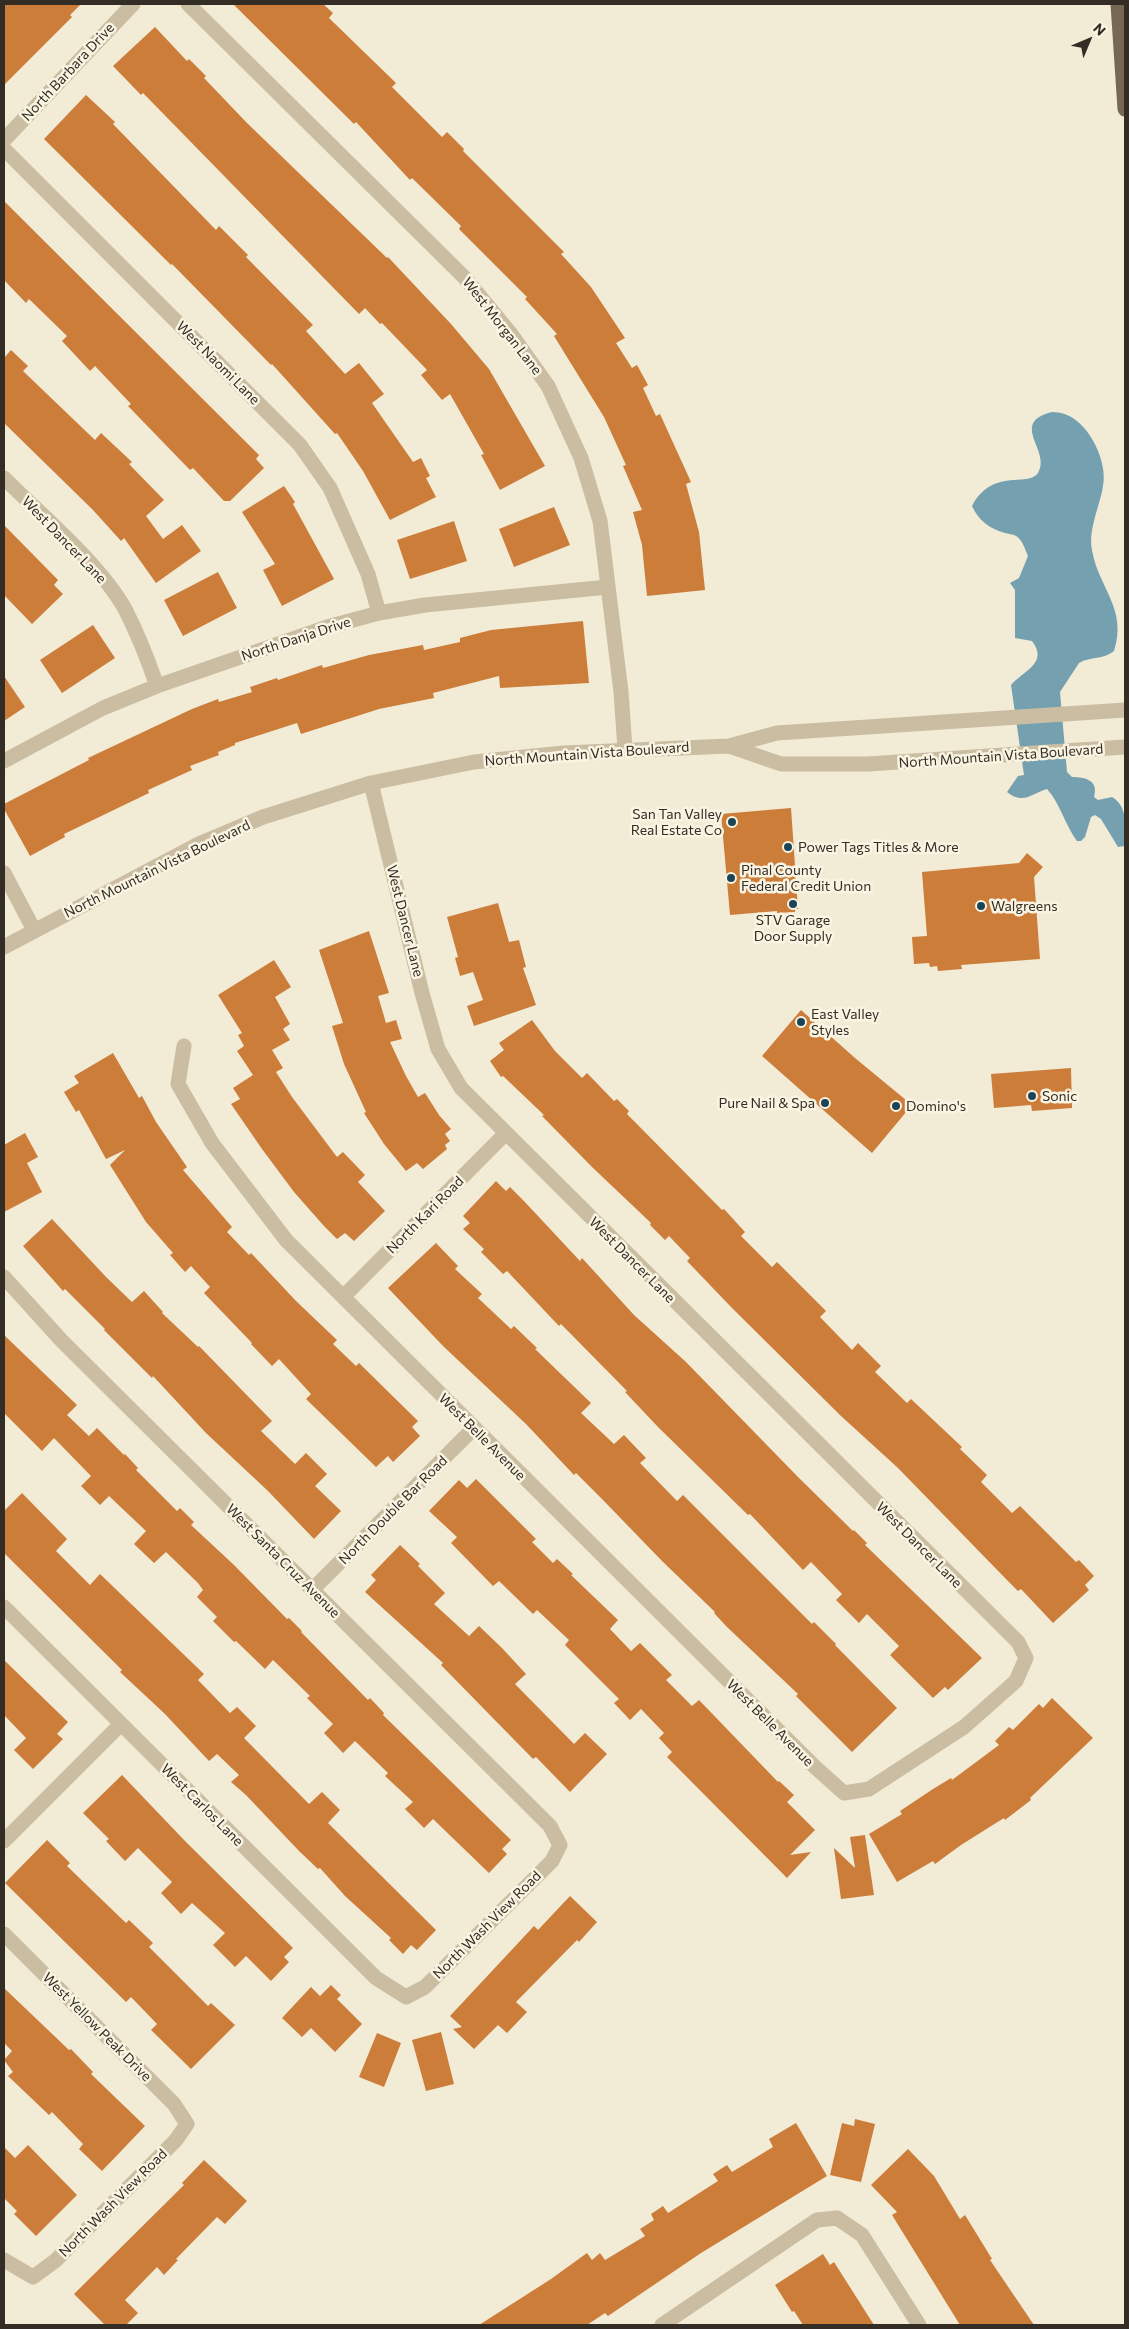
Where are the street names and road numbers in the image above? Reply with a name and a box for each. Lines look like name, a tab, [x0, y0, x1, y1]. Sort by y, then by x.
street label: North Barbara Drive	[18, 20, 118, 124]
street label: West Morgan Lane	[459, 274, 545, 378]
street label: West Naomi Lane	[173, 318, 263, 408]
street label: West Dancer Lane	[18, 493, 110, 587]
street label: North Danja Drive	[239, 613, 353, 665]
street label: North Mountain Vista Boulevard	[484, 738, 690, 770]
street label: North Mountain Vista Boulevard	[898, 740, 1104, 772]
street label: North Mountain Vista Boulevard	[61, 817, 253, 921]
street label: West Dancer Lane	[383, 863, 427, 979]
street label: North Kari Road	[383, 1173, 467, 1257]
street label: West Dancer Lane	[586, 1214, 678, 1306]
street label: West Belle Avenue	[435, 1390, 529, 1484]
street label: North Double Bar Road	[335, 1452, 451, 1568]
street label: West Dancer Lane	[873, 1499, 965, 1591]
street label: West Santa Cruz Avenue	[223, 1501, 343, 1621]
street label: West Belle Avenue	[723, 1676, 817, 1770]
street label: West Carlos Lane	[157, 1760, 247, 1850]
street label: North Wash View Road	[429, 1867, 545, 1983]
street label: West Yellow Peak Drive	[39, 1969, 155, 2085]
street label: North Wash View Road	[55, 2145, 171, 2261]

